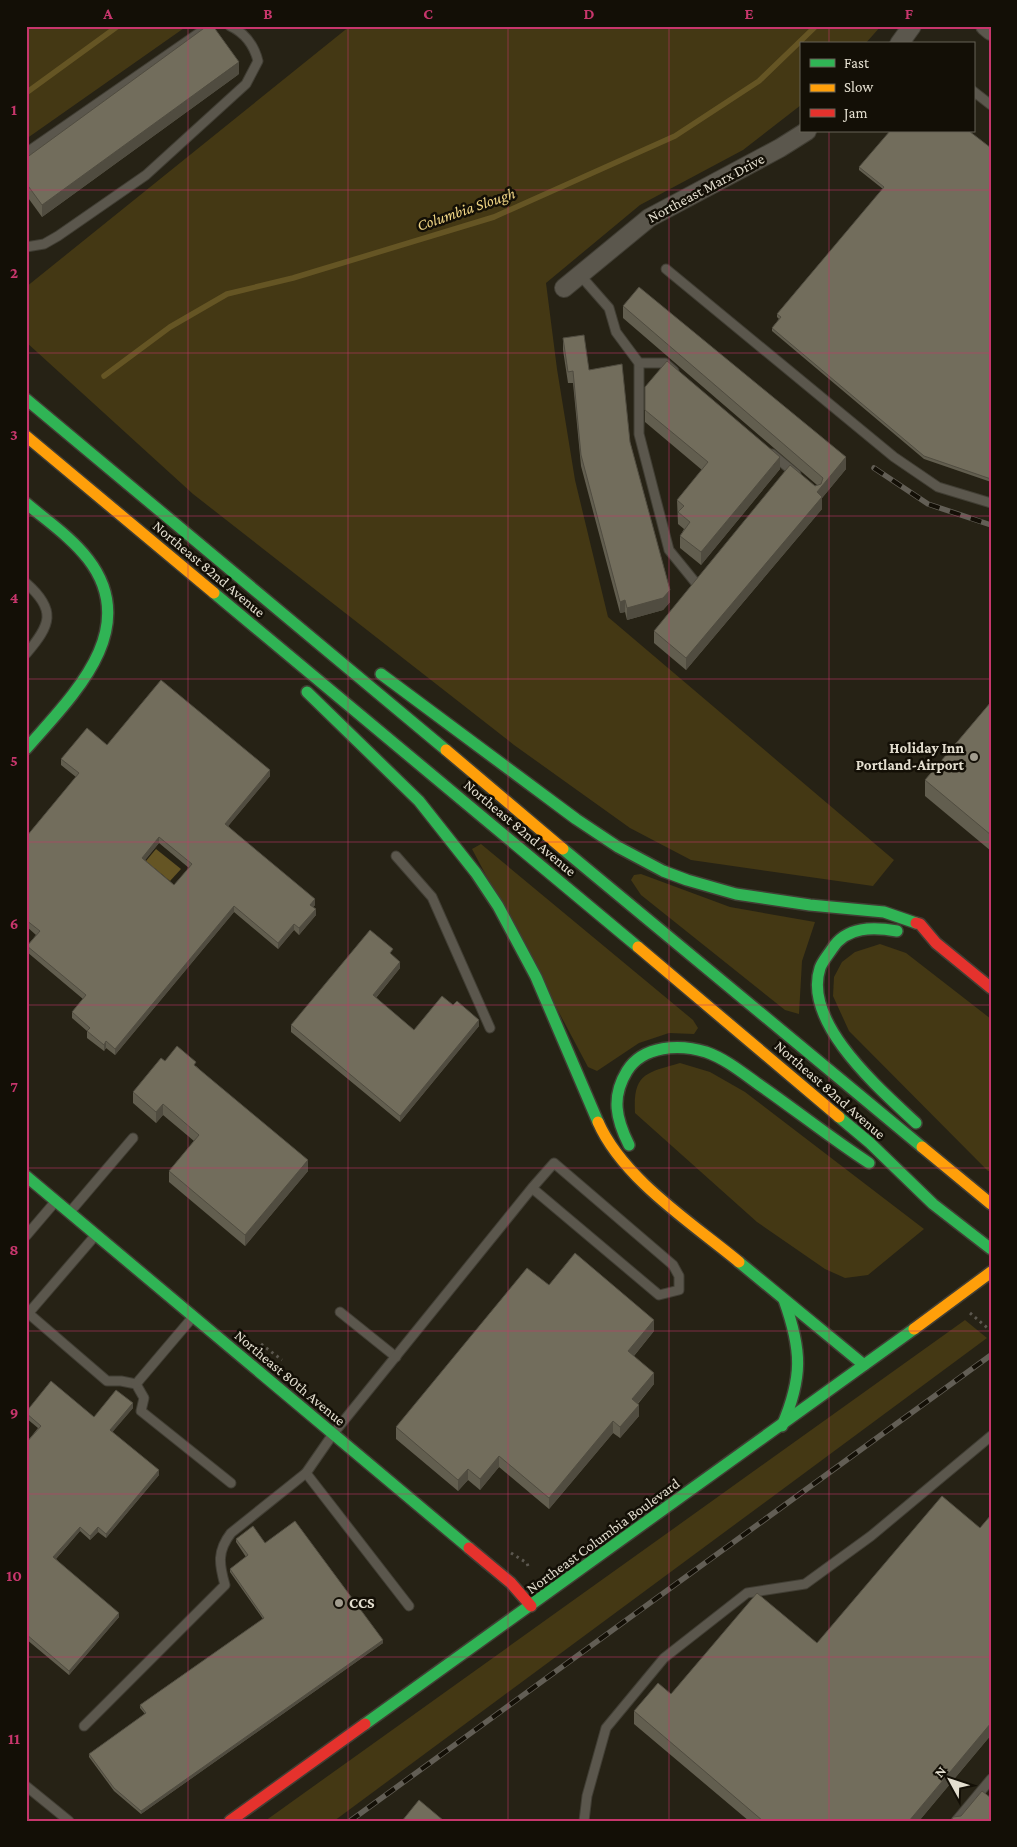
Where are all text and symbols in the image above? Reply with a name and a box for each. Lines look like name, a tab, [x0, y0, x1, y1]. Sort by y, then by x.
text: A	[102, 5, 113, 22]
text: B	[263, 5, 273, 22]
text: C	[423, 5, 433, 22]
text: D	[583, 5, 595, 22]
text: E	[744, 5, 754, 22]
text: F	[905, 5, 914, 22]
legend	[800, 42, 974, 132]
text: Fast	[844, 55, 870, 71]
text: Slow	[844, 79, 874, 95]
text: 1	[11, 101, 17, 118]
text: Jam	[842, 105, 867, 122]
street label: Northeast Marx Drive	[645, 150, 767, 226]
water label: Columbia Slough	[415, 184, 518, 235]
text: 2	[10, 264, 18, 281]
text: 3	[10, 426, 18, 443]
street label: Northeast 82nd Avenue	[150, 518, 268, 621]
text: 4	[10, 589, 19, 606]
place label: Holiday Inn Portland-Airport	[856, 740, 965, 773]
marker: Holiday Inn Portland-Airport	[968, 751, 980, 763]
text: 5	[10, 752, 18, 769]
street label: Northeast 82nd Avenue	[461, 777, 579, 880]
text: 6	[10, 915, 18, 932]
street label: Northeast 82nd Avenue	[772, 1038, 889, 1143]
text: 7	[10, 1078, 18, 1095]
text: 8	[9, 1241, 19, 1258]
street label: Northeast 80th Avenue	[231, 1327, 349, 1429]
text: 9	[10, 1404, 18, 1421]
street label: Northeast Columbia Boulevard	[523, 1475, 683, 1597]
text: 10	[6, 1567, 22, 1584]
place label: CCS	[349, 1595, 375, 1611]
marker: CCS	[333, 1597, 345, 1609]
text: 11	[8, 1730, 20, 1747]
north arrow	[924, 1754, 974, 1804]
text: N	[931, 1762, 950, 1780]

